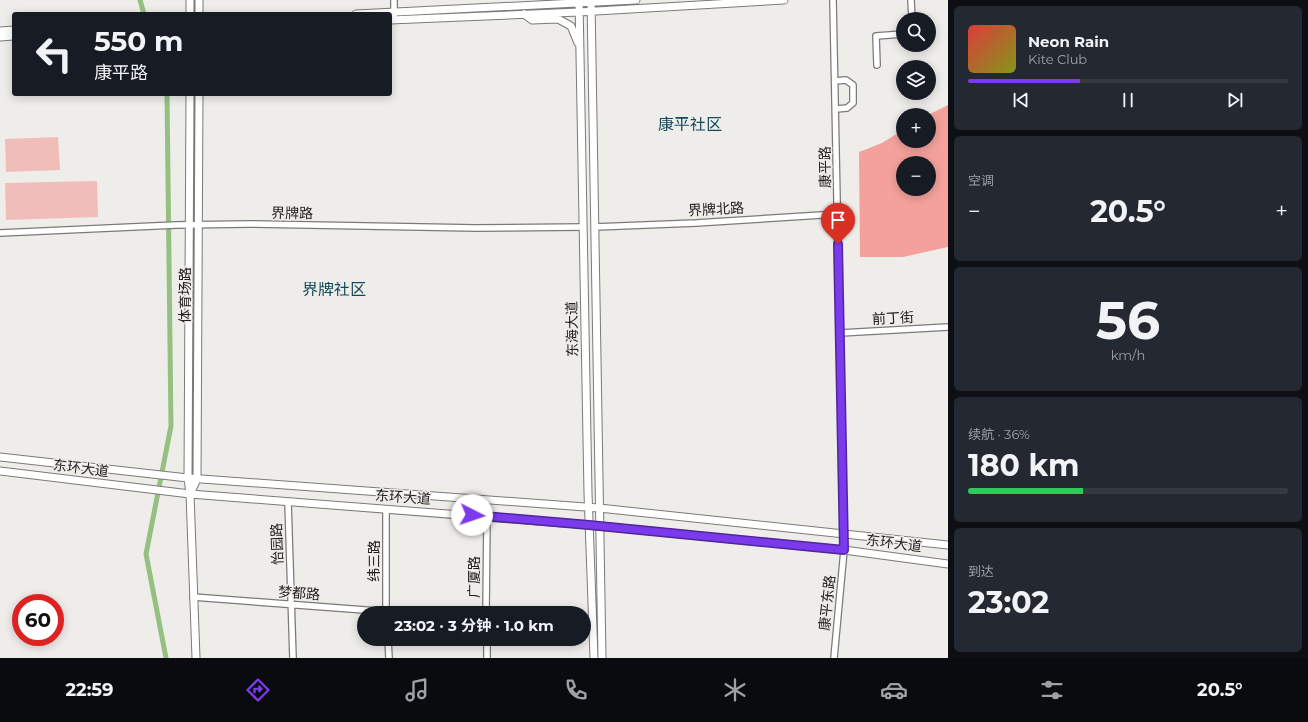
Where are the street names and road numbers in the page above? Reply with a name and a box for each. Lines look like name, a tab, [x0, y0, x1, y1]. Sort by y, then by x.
street label: 康平路	[816, 146, 834, 188]
street label: 界牌北路	[688, 199, 744, 219]
street label: 界牌路	[271, 204, 313, 222]
street label: 体育场路	[176, 267, 194, 323]
street label: 东海大道	[563, 301, 581, 357]
street label: 前丁街	[872, 308, 914, 328]
street label: 东环大道	[52, 456, 110, 480]
street label: 东环大道	[374, 486, 432, 508]
street label: 怡园路	[267, 523, 287, 565]
street label: 东环大道	[865, 531, 923, 555]
street label: 纬三路	[365, 540, 383, 582]
street label: 广厦路	[465, 556, 483, 598]
street label: 康平东路	[815, 574, 839, 632]
street label: 梦都路	[277, 583, 321, 603]

